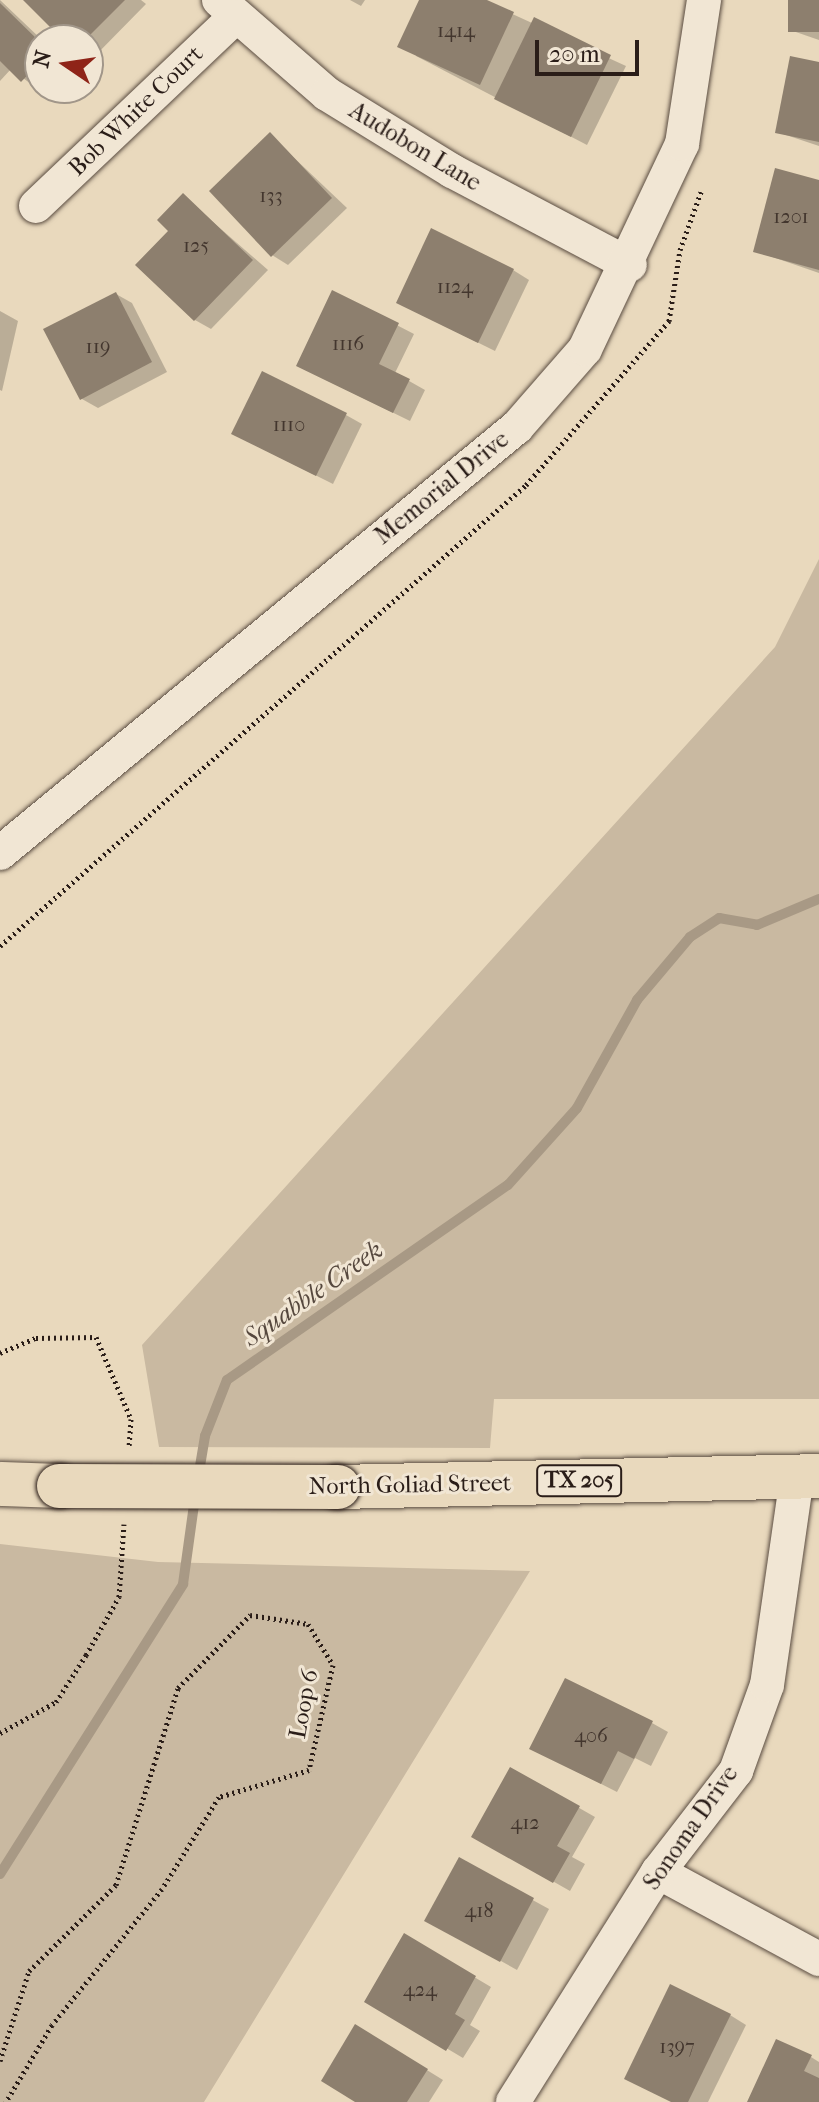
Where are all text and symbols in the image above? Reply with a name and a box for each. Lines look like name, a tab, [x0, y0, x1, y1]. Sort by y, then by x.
house number: 1414	[437, 18, 475, 42]
north arrow	[24, 24, 104, 104]
scale bar	[539, 24, 643, 74]
street label: Bob White Court	[63, 40, 209, 182]
text: 20 m	[549, 40, 600, 68]
text: N	[28, 48, 57, 70]
street label: Audobon Lane	[344, 96, 486, 198]
house number: 133	[259, 183, 283, 207]
house number: 1201	[773, 204, 809, 228]
house number: 125	[183, 233, 209, 257]
house number: 1124	[437, 274, 473, 298]
house number: 1116	[332, 331, 364, 355]
house number: 119	[86, 334, 110, 358]
house number: 1110	[273, 412, 305, 436]
street label: Memorial Drive	[369, 425, 515, 551]
water label: Squabble Creek	[237, 1234, 389, 1354]
road number: TX 205	[535, 1463, 623, 1499]
street label: North Goliad Street	[308, 1469, 512, 1501]
street label: Loop 6	[283, 1667, 325, 1741]
house number: 406	[574, 1723, 608, 1747]
street label: Sonoma Drive	[638, 1760, 744, 1896]
house number: 412	[510, 1810, 540, 1834]
house number: 418	[465, 1898, 493, 1922]
house number: 424	[403, 1977, 437, 2001]
house number: 1397	[659, 2034, 695, 2058]

